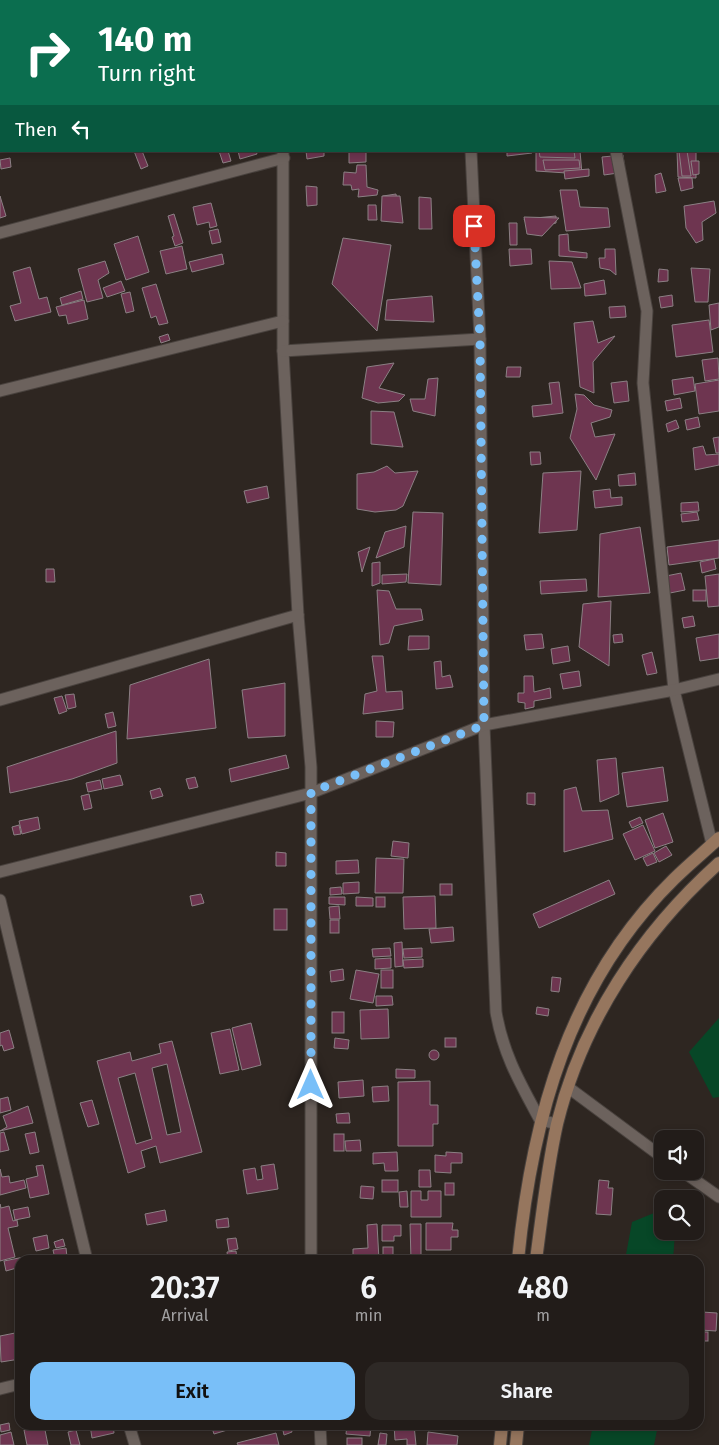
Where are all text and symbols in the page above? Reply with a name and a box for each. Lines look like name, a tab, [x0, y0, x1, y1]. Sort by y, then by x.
text: 140 m	[98, 18, 192, 60]
icon: right	[15, 20, 80, 85]
text: Turn right	[98, 60, 195, 87]
icon: left	[67, 115, 95, 143]
text: Then	[15, 118, 57, 141]
pin	[453, 205, 495, 247]
icon: arrive	[460, 212, 488, 240]
position arrow	[284, 1058, 336, 1110]
map controls	[654, 1130, 704, 1240]
button: sound	[654, 1130, 704, 1180]
button: search	[654, 1190, 704, 1240]
text: 20:37	[150, 1270, 220, 1306]
text: 6	[360, 1270, 377, 1306]
text: 480	[518, 1270, 569, 1306]
text: Arrival	[161, 1306, 208, 1325]
text: min	[355, 1306, 382, 1325]
text: m	[536, 1306, 550, 1325]
button: Exit	[30, 1362, 355, 1420]
button: Share	[365, 1362, 689, 1420]

